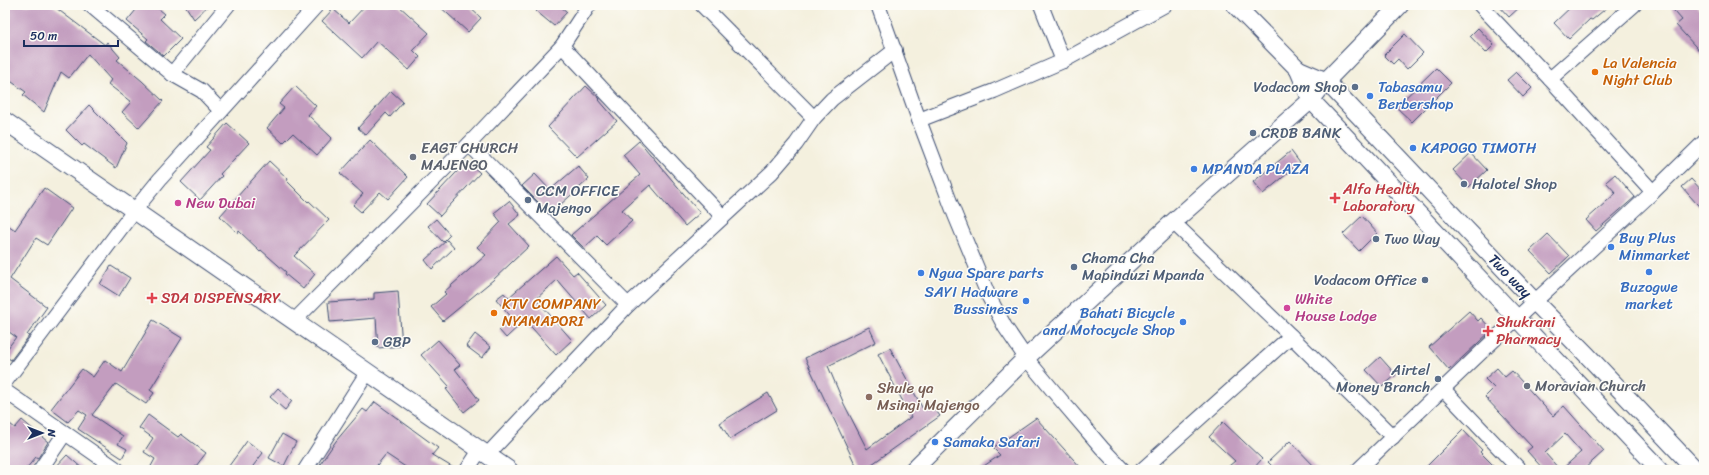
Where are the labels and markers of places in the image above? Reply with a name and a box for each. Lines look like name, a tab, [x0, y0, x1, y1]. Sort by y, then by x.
place label: La Valencia Night Club	[1603, 50, 1677, 93]
marker: La Valencia Night Club	[1590, 67, 1600, 77]
place label: Vodacom Shop	[1253, 74, 1347, 100]
place label: Tabasamu Berbershop	[1378, 74, 1453, 117]
marker: Vodacom Shop	[1350, 82, 1360, 92]
marker: Tabasamu Berbershop	[1365, 91, 1375, 101]
place label: CRDB BANK	[1261, 120, 1342, 146]
marker: CRDB BANK	[1248, 128, 1258, 138]
place label: EAGT CHURCH MAJENGO	[421, 135, 518, 178]
place label: KAPOGO TIMOTH	[1421, 135, 1537, 161]
marker: KAPOGO TIMOTH	[1408, 143, 1418, 153]
marker: EAGT CHURCH MAJENGO	[408, 152, 418, 162]
place label: MPANDA PLAZA	[1202, 156, 1309, 182]
marker: MPANDA PLAZA	[1189, 164, 1199, 174]
place label: Halotel Shop	[1472, 171, 1557, 197]
place label: Alfa Health Laboratory	[1342, 176, 1420, 219]
place label: CCM OFFICE Majengo	[536, 178, 620, 221]
marker: Halotel Shop	[1459, 179, 1469, 189]
place label: New Dubai	[186, 190, 256, 216]
marker: Alfa Health Laboratory	[1330, 193, 1340, 203]
marker: CCM OFFICE Majengo	[523, 195, 533, 205]
marker: New Dubai	[173, 198, 183, 208]
place label: Buy Plus Minmarket	[1619, 225, 1691, 268]
place label: Two Way	[1384, 226, 1440, 252]
marker: Two Way	[1371, 234, 1381, 244]
marker: Buy Plus Minmarket	[1606, 242, 1616, 252]
place label: Chama Cha Mapinduzi Mpanda	[1082, 245, 1205, 288]
place label: Ngua Spare parts	[929, 260, 1044, 286]
marker: Chama Cha Mapinduzi Mpanda	[1069, 262, 1079, 272]
place label: Vodacom Office	[1314, 267, 1417, 293]
marker: Buzogwe market	[1644, 267, 1654, 277]
marker: Ngua Spare parts	[916, 268, 926, 278]
place label: Buzogwe market	[1620, 274, 1678, 317]
marker: Vodacom Office	[1420, 275, 1430, 285]
place label: SAYI Hadware Bussiness	[925, 279, 1018, 322]
place label: SDA DISPENSARY	[161, 285, 281, 311]
place label: White House Lodge	[1295, 286, 1377, 329]
place label: KTV COMPANY NYAMAPORI	[502, 291, 602, 334]
marker: SDA DISPENSARY	[146, 292, 158, 304]
marker: SAYI Hadware Bussiness	[1021, 296, 1031, 306]
place label: Bahati Bicycle and Motocycle Shop	[1043, 300, 1175, 343]
marker: White House Lodge	[1282, 303, 1292, 313]
marker: KTV COMPANY NYAMAPORI	[489, 308, 499, 318]
place label: Shukrani Pharmacy	[1496, 309, 1561, 352]
marker: Bahati Bicycle and Motocycle Shop	[1178, 317, 1188, 327]
marker: Shukrani Pharmacy	[1483, 326, 1493, 336]
place label: GBP	[383, 329, 411, 355]
marker: GBP	[370, 337, 380, 347]
place label: Airtel Money Branch	[1336, 357, 1431, 400]
place label: Moravian Church	[1535, 373, 1646, 399]
marker: Airtel Money Branch	[1433, 374, 1443, 384]
place label: Shule ya Msingi Majengo	[877, 375, 980, 418]
marker: Moravian Church	[1522, 381, 1532, 391]
marker: Shule ya Msingi Majengo	[864, 392, 874, 402]
place label: Samaka Safari	[943, 429, 1041, 455]
marker: Samaka Safari	[930, 437, 940, 447]

